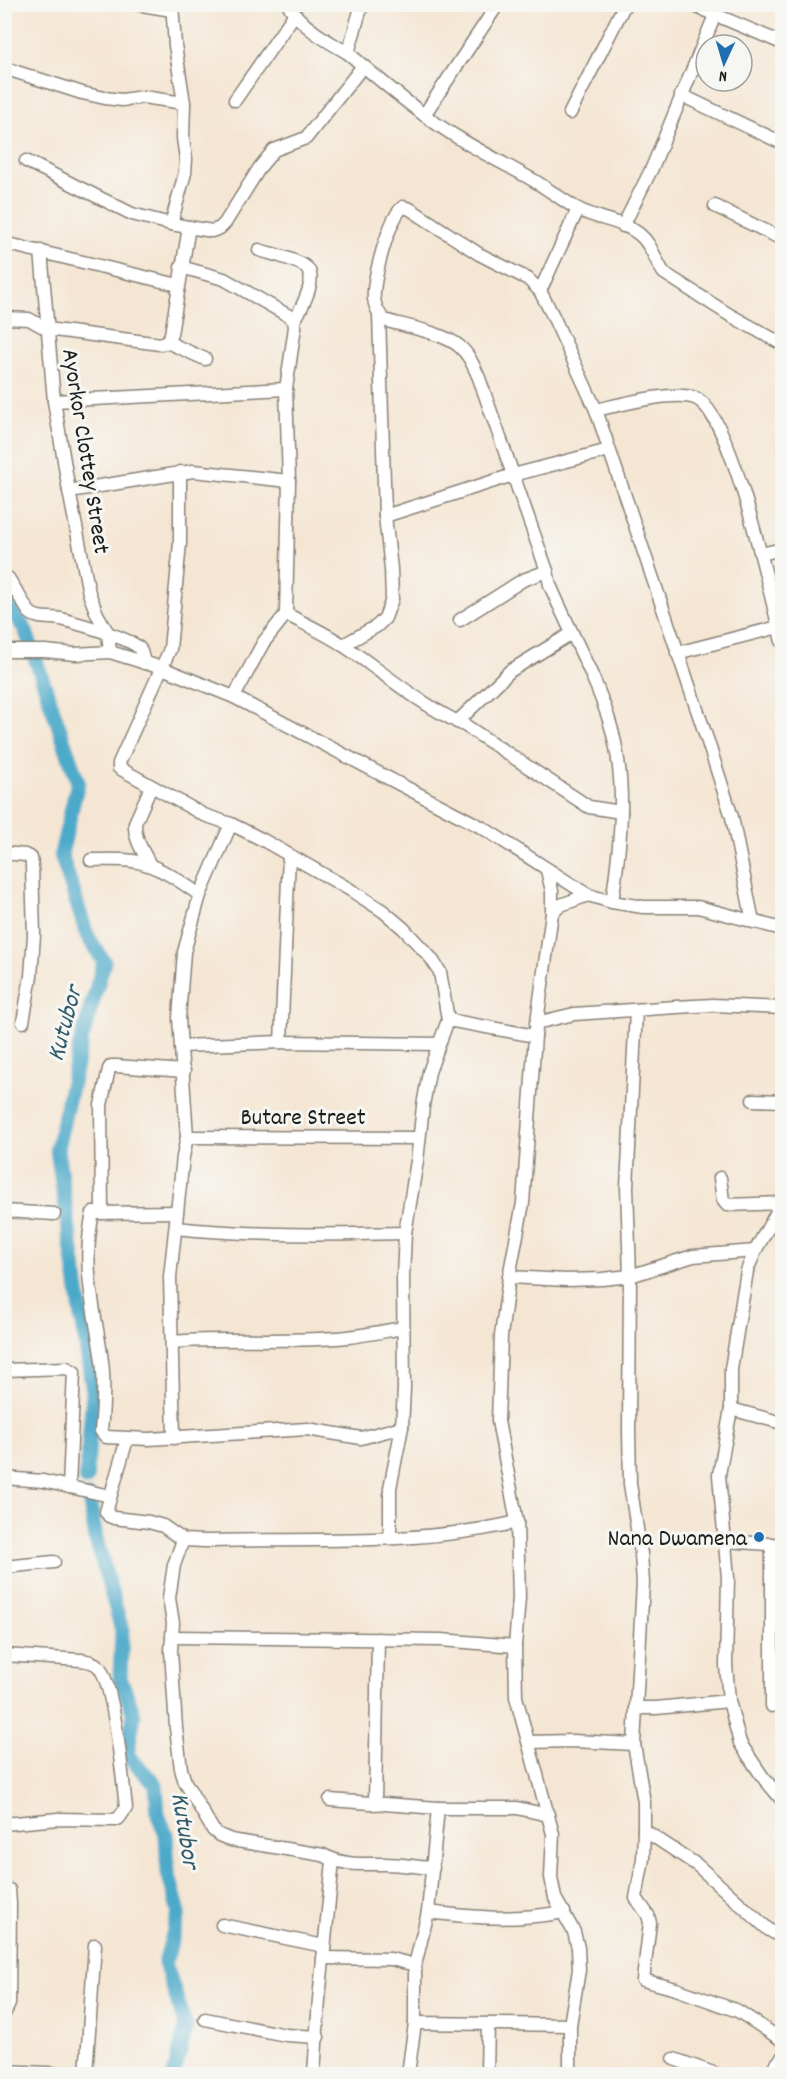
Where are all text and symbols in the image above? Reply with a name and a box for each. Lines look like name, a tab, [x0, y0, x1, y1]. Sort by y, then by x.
north arrow	[694, 33, 754, 93]
text: N	[718, 64, 728, 87]
street label: Ayorkor Clottey Street	[51, 346, 117, 557]
water label: Kutubor	[39, 979, 95, 1066]
street label: Butare Street	[240, 1102, 366, 1136]
place label: Nana Dwamena	[608, 1523, 748, 1557]
marker: Nana Dwamena	[752, 1530, 766, 1544]
water label: Kutubor	[159, 1790, 208, 1875]

